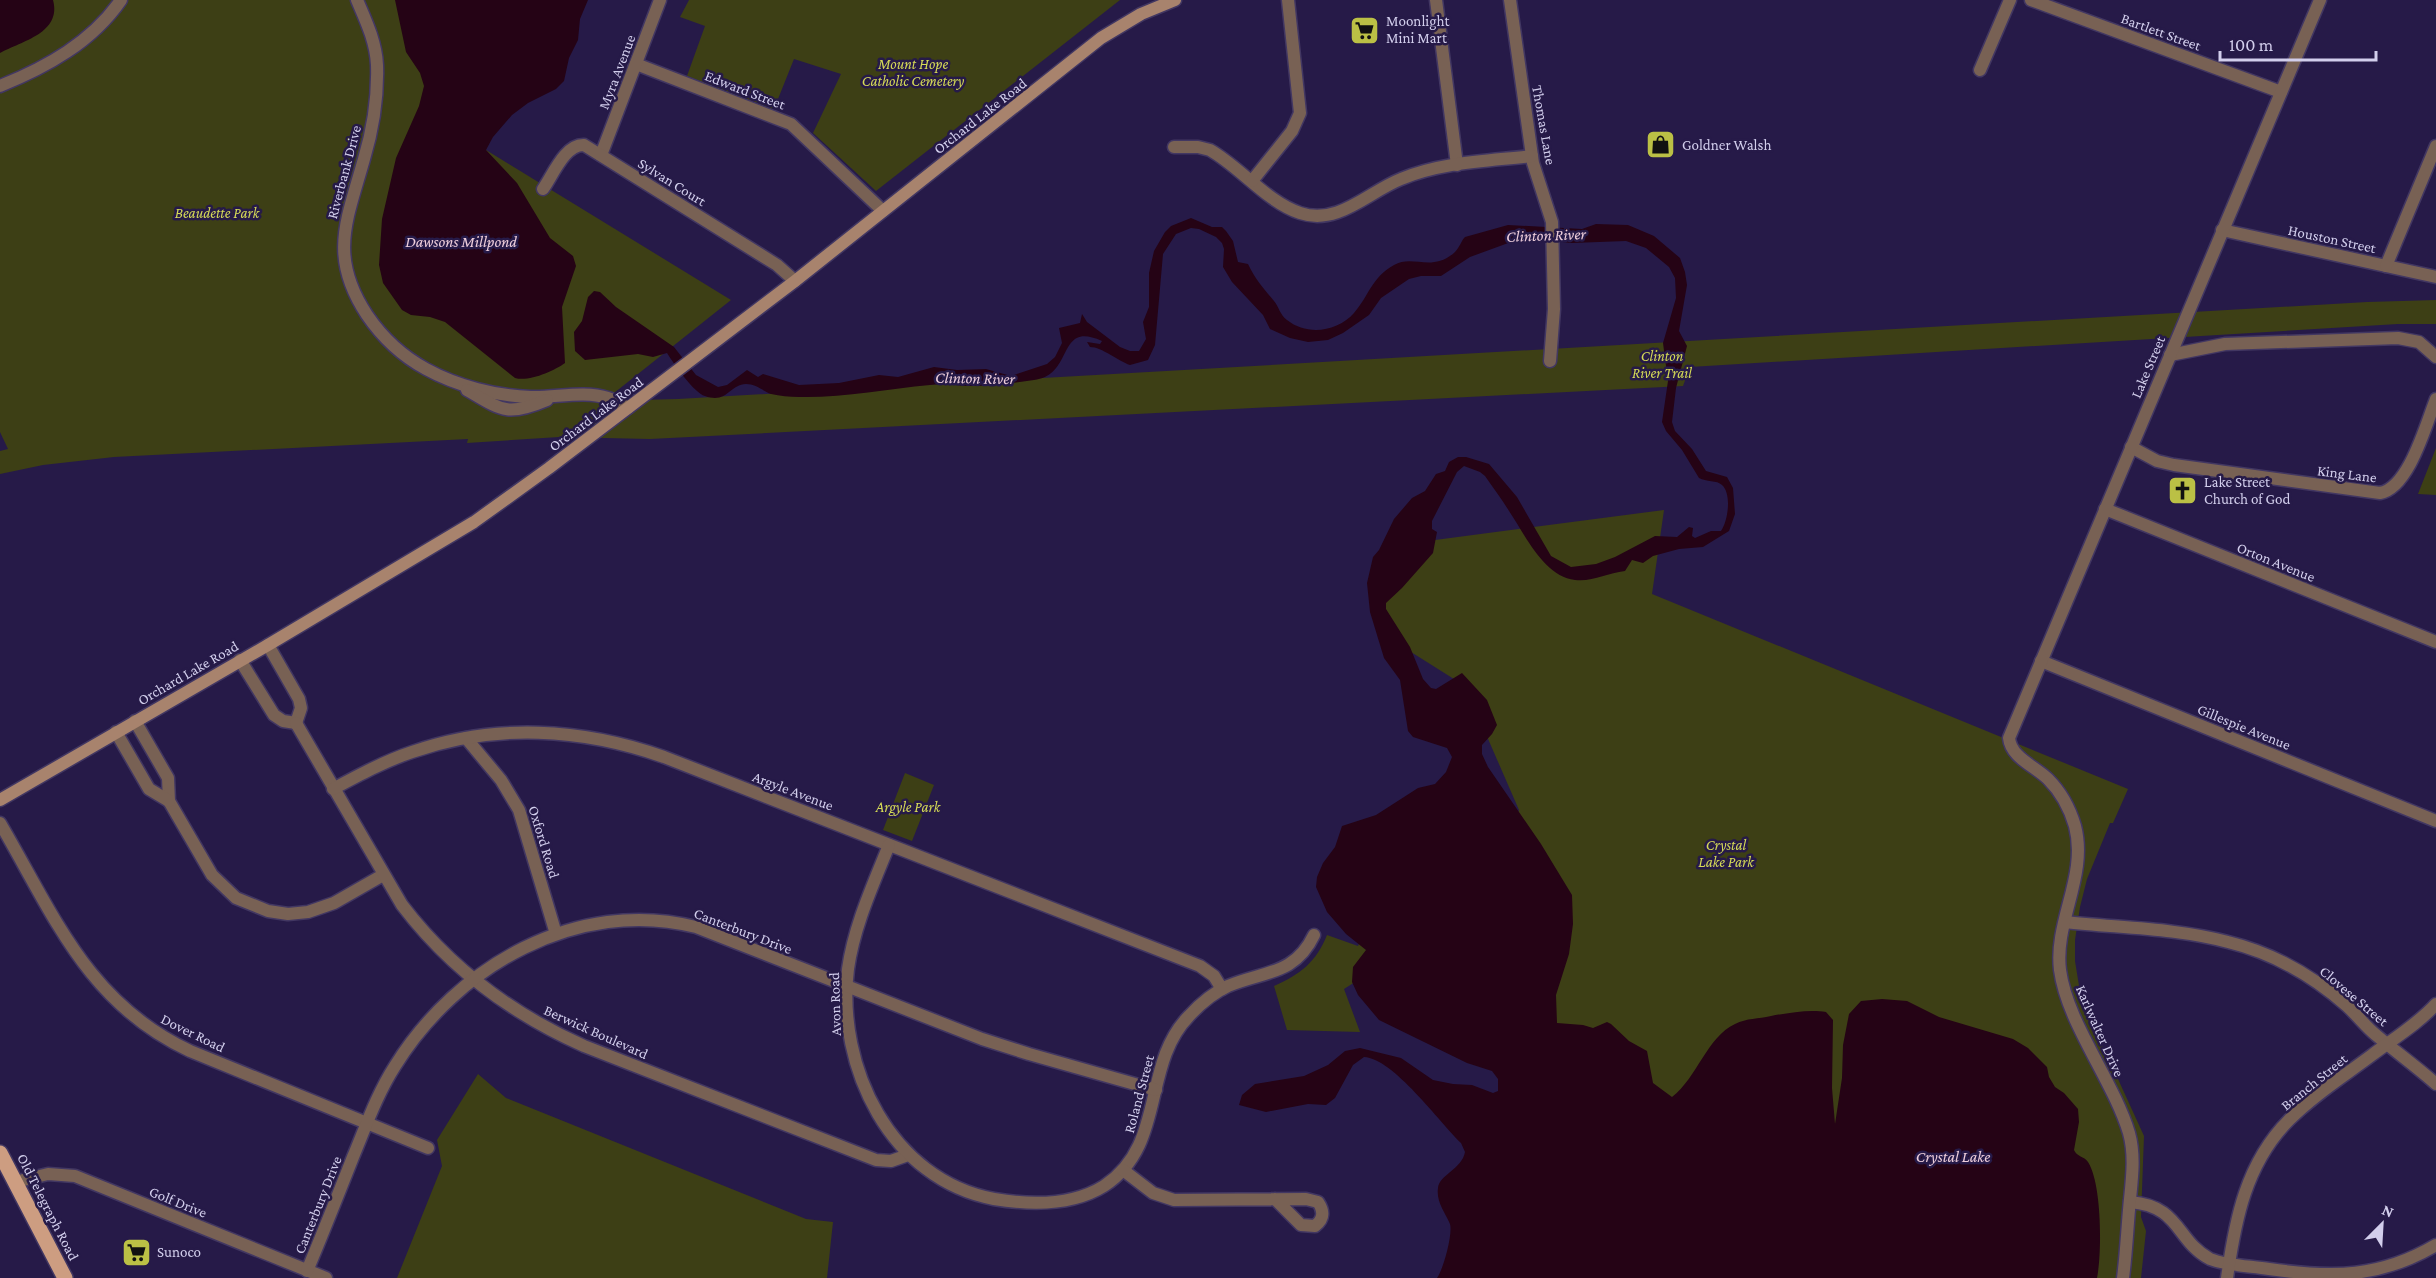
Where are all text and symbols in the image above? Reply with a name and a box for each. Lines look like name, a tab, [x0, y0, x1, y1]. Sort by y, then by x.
street label: Bartlett Street	[2119, 10, 2204, 54]
place label: Moonlight Mini Mart	[1386, 13, 1451, 46]
supermarket icon: Moonlight Mini Mart	[1349, 14, 1381, 46]
scale bar	[2220, 24, 2376, 62]
street label: Myra Avenue	[595, 32, 640, 112]
text: 100 m	[2229, 35, 2274, 55]
park label: Mount Hope Catholic Cemetery	[862, 56, 964, 90]
street label: Edward Street	[703, 67, 788, 113]
street label: Orchard Lake Road	[930, 75, 1030, 157]
street label: Thomas Lane	[1529, 84, 1559, 166]
street label: Riverbank Drive	[324, 123, 364, 221]
shop icon: Goldner Walsh	[1645, 129, 1677, 161]
place label: Goldner Walsh	[1682, 137, 1772, 153]
street label: Sylvan Court	[635, 155, 710, 211]
park label: Beaudette Park	[175, 205, 261, 221]
street label: Houston Street	[2287, 222, 2378, 256]
water label: Clinton River	[1506, 225, 1587, 245]
water label: Dawsons Millpond	[405, 233, 517, 251]
street label: Lake Street	[2128, 333, 2169, 401]
park label: Clinton River Trail	[1632, 348, 1692, 381]
water label: Clinton River	[935, 369, 1015, 387]
street label: Orchard Lake Road	[546, 373, 646, 454]
street label: King Lane	[2316, 462, 2378, 487]
place label: Lake Street Church of God	[2204, 474, 2291, 507]
church icon: Lake Street Church of God	[2167, 475, 2199, 507]
street label: Orton Avenue	[2235, 539, 2318, 585]
street label: Orchard Lake Road	[135, 638, 241, 708]
street label: Gillespie Avenue	[2195, 701, 2293, 754]
street label: Argyle Avenue	[750, 768, 836, 815]
park label: Argyle Park	[875, 799, 942, 816]
street label: Oxford Road	[525, 804, 563, 880]
park label: Crystal Lake Park	[1698, 837, 1755, 870]
street label: Canterbury Drive	[691, 905, 795, 958]
street label: Clovese Street	[2317, 963, 2392, 1030]
street label: Avon Road	[826, 972, 844, 1036]
street label: Karlwalter Drive	[2073, 983, 2128, 1080]
street label: Berwick Boulevard	[542, 1002, 651, 1062]
street label: Dover Road	[158, 1011, 228, 1055]
street label: Branch Street	[2278, 1050, 2351, 1114]
street label: Roland Street	[1121, 1052, 1157, 1135]
water label: Crystal Lake	[1916, 1148, 1990, 1166]
street label: Old Telegraph Road	[13, 1151, 82, 1264]
street label: Canterbury Drive	[291, 1153, 346, 1257]
street label: Golf Drive	[147, 1183, 210, 1221]
north arrow	[2352, 1194, 2412, 1254]
text: N	[2379, 1201, 2396, 1221]
supermarket icon: Sunoco	[120, 1236, 152, 1268]
place label: Sunoco	[157, 1244, 201, 1260]

